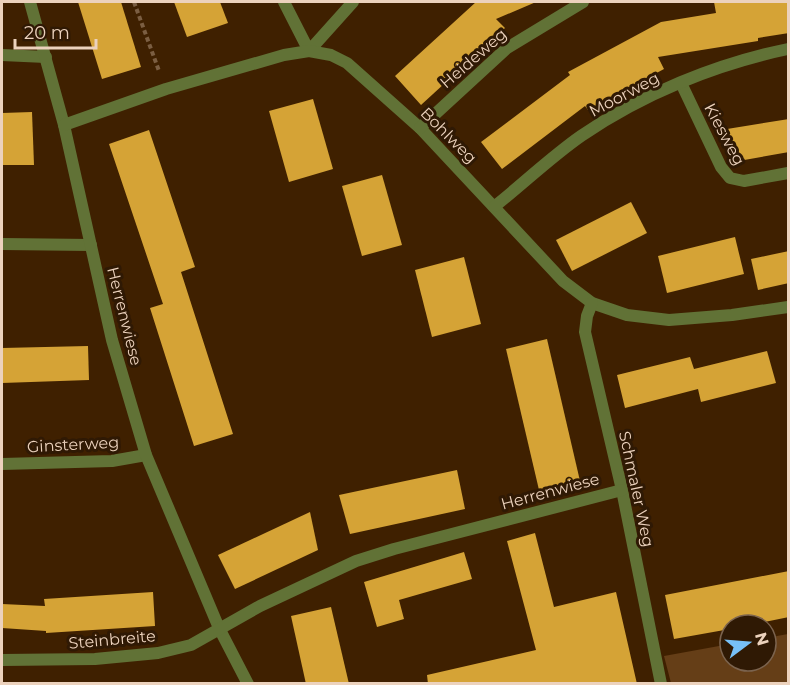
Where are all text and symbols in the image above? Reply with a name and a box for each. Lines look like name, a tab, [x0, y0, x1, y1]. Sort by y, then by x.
scale bar	[15, 12, 96, 50]
text: 20 m	[24, 22, 70, 44]
street label: Heideweg	[436, 24, 510, 92]
street label: Moorweg	[586, 68, 662, 121]
street label: Kiesweg	[700, 100, 749, 168]
street label: Bohlweg	[417, 103, 481, 167]
street label: Herrenwiese	[103, 265, 146, 367]
street label: Schmaler Weg	[615, 429, 658, 549]
street label: Ginsterweg	[26, 433, 120, 456]
street label: Herrenwiese	[499, 469, 601, 514]
north arrow	[718, 613, 778, 673]
street label: Steinbreite	[68, 626, 156, 653]
text: N	[751, 630, 773, 648]

